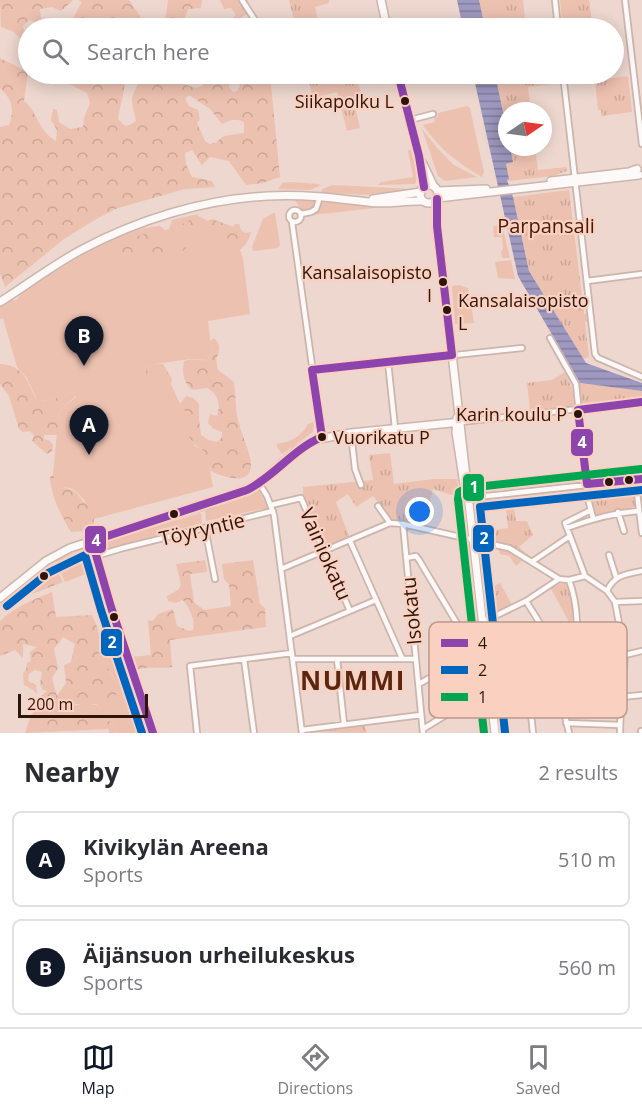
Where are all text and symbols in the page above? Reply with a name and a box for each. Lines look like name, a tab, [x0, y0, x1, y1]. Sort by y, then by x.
search box	[18, 18, 624, 84]
icon: search	[39, 35, 72, 68]
text: Search here	[87, 36, 210, 66]
place label: Siikapolku L	[295, 89, 394, 113]
marker: Siikapolku L	[399, 95, 411, 107]
north arrow	[498, 102, 552, 156]
park label: Parpansali	[497, 212, 595, 239]
place label: Kansalaisopisto I	[301, 260, 432, 307]
marker: Kansalaisopisto I	[437, 276, 449, 288]
place label: Kansalaisopisto L	[458, 288, 589, 335]
marker: Kansalaisopisto L	[441, 304, 453, 316]
pin: B	[64, 316, 104, 366]
place label: Karin koulu P	[456, 402, 567, 426]
pin: A	[70, 406, 109, 455]
marker: Karin koulu P	[572, 408, 584, 420]
place label: Vuorikatu P	[333, 425, 430, 449]
line badge: 4	[570, 428, 594, 457]
marker: Vuorikatu P	[316, 431, 328, 443]
text: 4	[577, 431, 587, 453]
line badge: 1	[462, 473, 485, 502]
unlabelled marker	[623, 474, 635, 486]
text: 1	[469, 476, 479, 498]
unlabelled marker	[603, 476, 615, 488]
your location	[405, 497, 434, 526]
street label: Vainiokatu	[294, 504, 358, 604]
street label: Töyryntie	[157, 506, 247, 552]
unlabelled marker	[168, 508, 180, 520]
line badge: 2	[472, 524, 495, 553]
line badge: 4	[84, 525, 107, 554]
text: 2	[479, 527, 489, 549]
text: 4	[91, 529, 101, 551]
unlabelled marker	[38, 570, 50, 582]
street label: Isokatu	[395, 576, 427, 646]
unlabelled marker	[108, 611, 120, 623]
legend	[429, 622, 627, 718]
line badge: 2	[100, 628, 123, 657]
text: 2	[107, 631, 117, 653]
text: 4	[478, 632, 487, 654]
text: 2	[478, 659, 487, 681]
district label: NUMMI	[300, 662, 406, 698]
text: 1	[478, 686, 487, 708]
scale bar	[18, 691, 148, 718]
text: 200 m	[27, 693, 73, 715]
text: Nearby	[24, 754, 119, 790]
text: 2 results	[538, 759, 618, 786]
text: Kivikylän Areena	[83, 831, 269, 861]
text: A	[39, 846, 52, 873]
text: 510 m	[558, 846, 616, 873]
text: Sports	[83, 861, 143, 888]
text: Äijänsuon urheilukeskus	[83, 939, 355, 969]
text: B	[39, 954, 52, 981]
text: 560 m	[558, 954, 616, 981]
text: Sports	[83, 969, 143, 996]
tab: Map	[81, 1041, 115, 1099]
tab: Directions	[277, 1041, 353, 1099]
tab: Saved	[516, 1041, 561, 1099]

